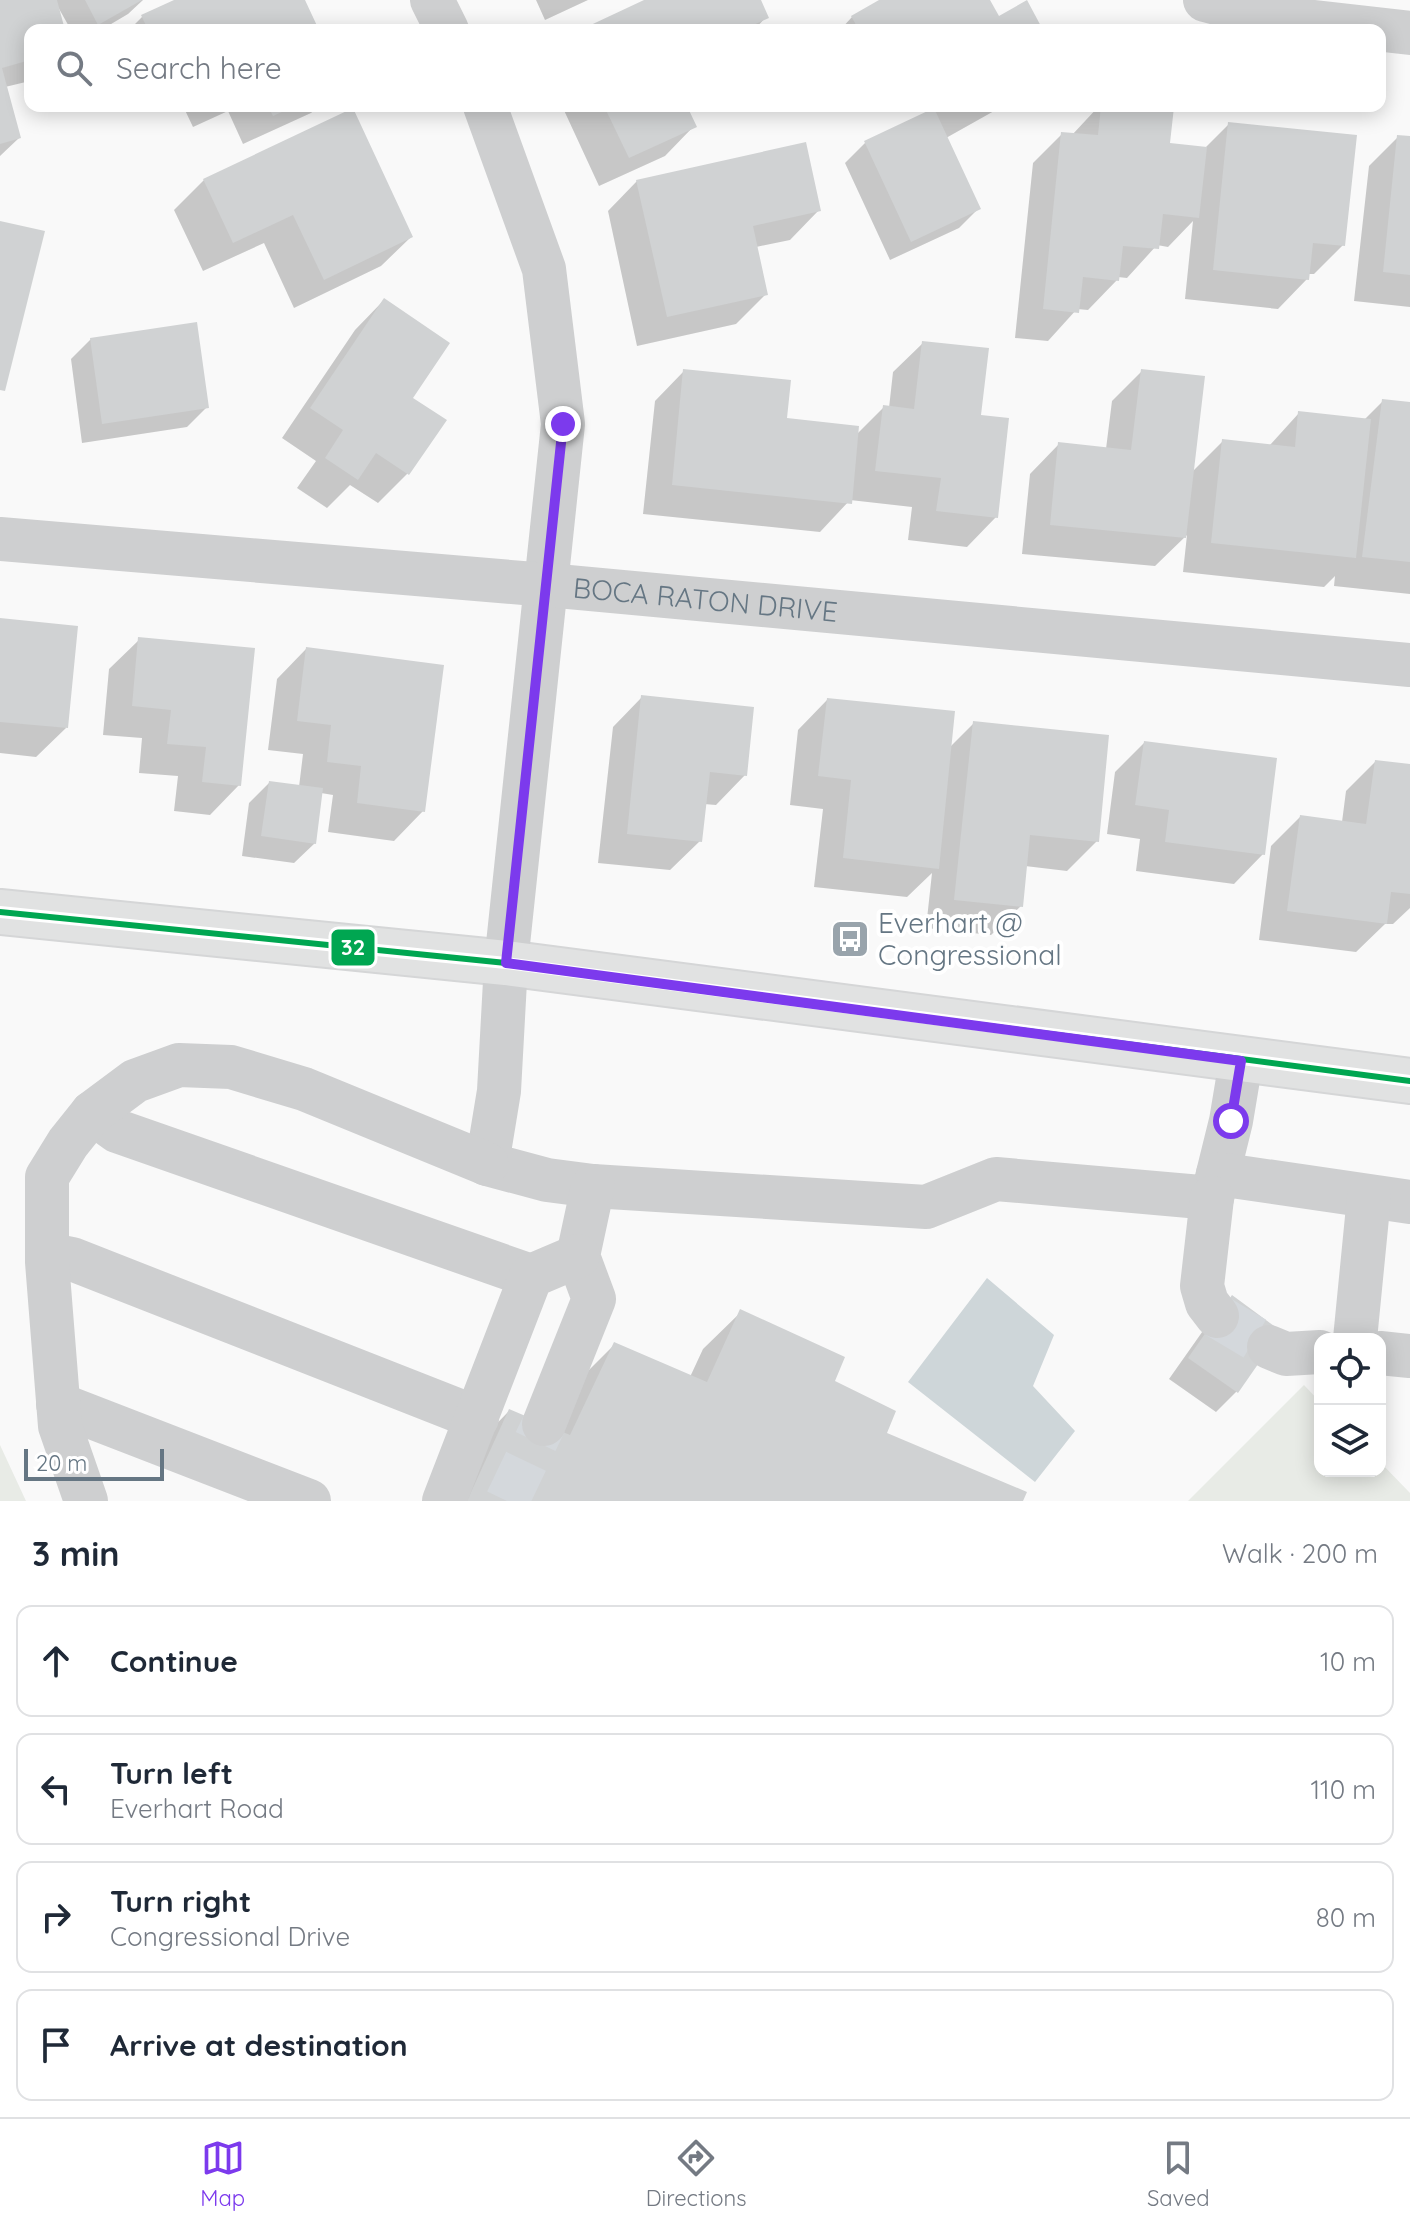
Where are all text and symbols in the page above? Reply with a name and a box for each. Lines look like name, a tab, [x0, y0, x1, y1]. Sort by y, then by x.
search box	[24, 24, 1386, 112]
icon: search	[52, 46, 96, 90]
text: Search here	[116, 49, 282, 87]
route end	[545, 406, 581, 442]
street label: BOCA RATON DRIVE	[572, 570, 839, 629]
place label: Everhart @ Congressional	[878, 905, 1062, 972]
bus stop icon: Everhart @ Congressional	[829, 918, 871, 960]
line badge: 32	[330, 928, 376, 967]
text: 32	[341, 933, 365, 961]
route start	[1213, 1103, 1249, 1139]
map controls	[1314, 1333, 1386, 1477]
button: locate	[1314, 1333, 1386, 1405]
button: layers	[1314, 1405, 1386, 1477]
scale bar	[24, 1445, 164, 1481]
text: 20 m	[36, 1449, 87, 1477]
text: 3 min	[32, 1532, 119, 1575]
text: Walk · 200 m	[1222, 1537, 1378, 1570]
icon: ahead	[34, 1639, 78, 1683]
text: Continue	[110, 1642, 238, 1680]
text: 10 m	[1320, 1645, 1376, 1678]
text: Turn left	[110, 1754, 233, 1792]
icon: left	[34, 1767, 78, 1811]
text: 110 m	[1310, 1773, 1376, 1806]
text: Everhart Road	[110, 1792, 284, 1825]
text: Turn right	[110, 1882, 251, 1920]
icon: right	[34, 1895, 78, 1939]
text: 80 m	[1316, 1901, 1376, 1934]
text: Congressional Drive	[110, 1920, 350, 1953]
icon: arrive	[34, 2023, 78, 2067]
text: Arrive at destination	[110, 2026, 408, 2064]
tab: Map	[200, 2136, 245, 2212]
tab: Directions	[646, 2136, 746, 2212]
tab: Saved	[1147, 2136, 1210, 2212]

